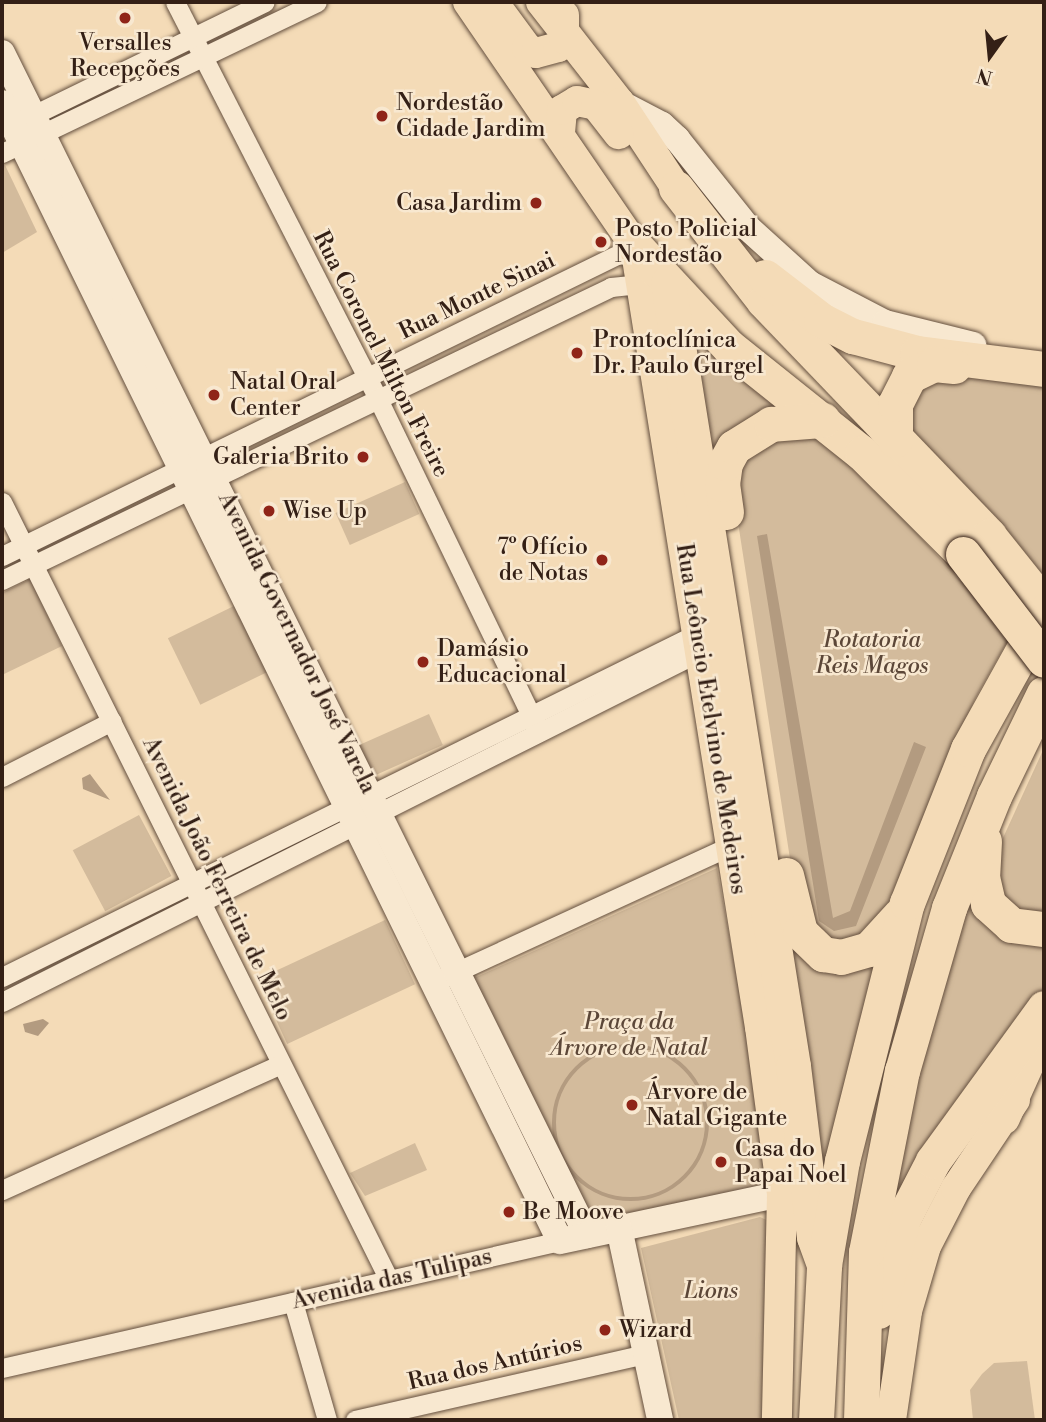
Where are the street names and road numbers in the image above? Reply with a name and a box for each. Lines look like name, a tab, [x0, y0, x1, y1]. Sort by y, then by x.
street label: Rua Coronel Milton Freire	[307, 226, 455, 482]
street label: Rua Monte Sinai	[394, 246, 560, 346]
street label: Avenida Governador José Varela	[212, 488, 382, 798]
street label: Rua Leôncio Etelvino de Medeiros	[670, 542, 752, 896]
street label: Avenida João Ferreira de Melo	[136, 733, 298, 1025]
street label: Avenida das Tulipas	[289, 1243, 495, 1315]
street label: Rua dos Antúrios	[405, 1330, 585, 1396]

